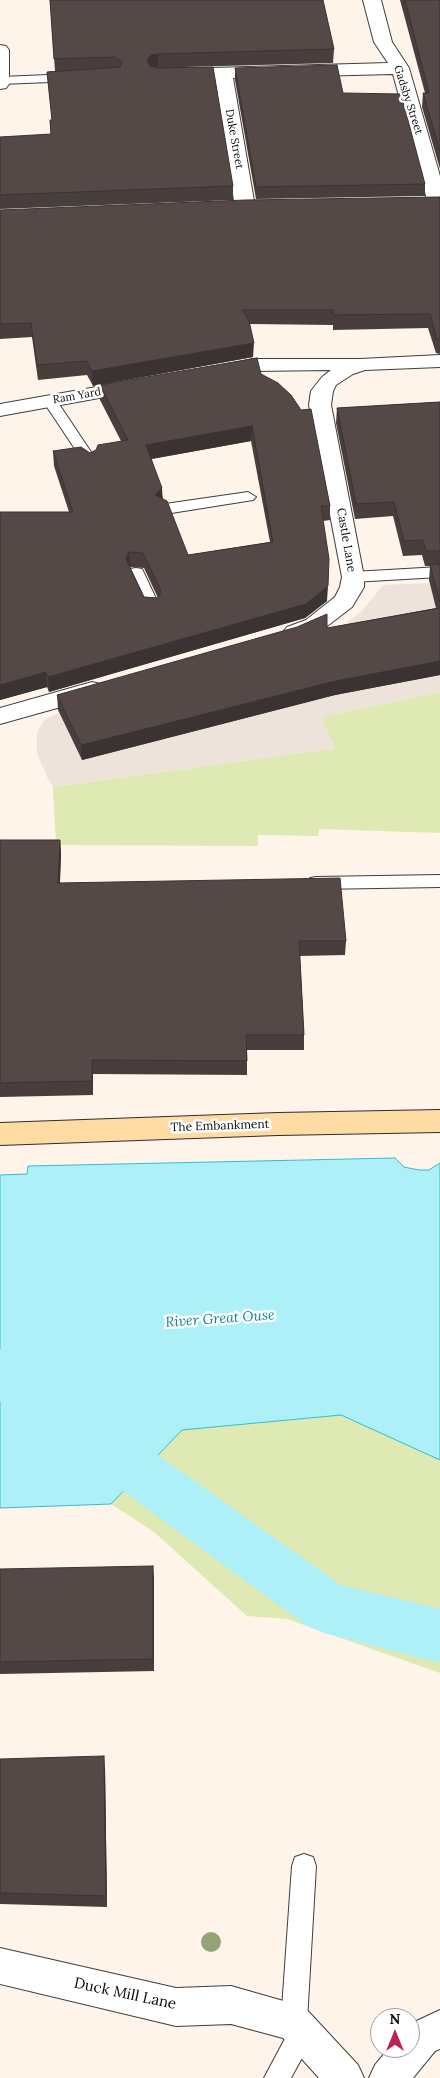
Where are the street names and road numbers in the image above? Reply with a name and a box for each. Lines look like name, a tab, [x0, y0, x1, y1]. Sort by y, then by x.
street label: Gadsby Street	[391, 64, 425, 136]
street label: Duke Street	[222, 108, 246, 170]
street label: Ram Yard	[52, 385, 102, 407]
street label: Castle Lane	[333, 507, 359, 573]
street label: The Embankment	[170, 1117, 270, 1135]
street label: Duck Mill Lane	[72, 1974, 178, 2014]

